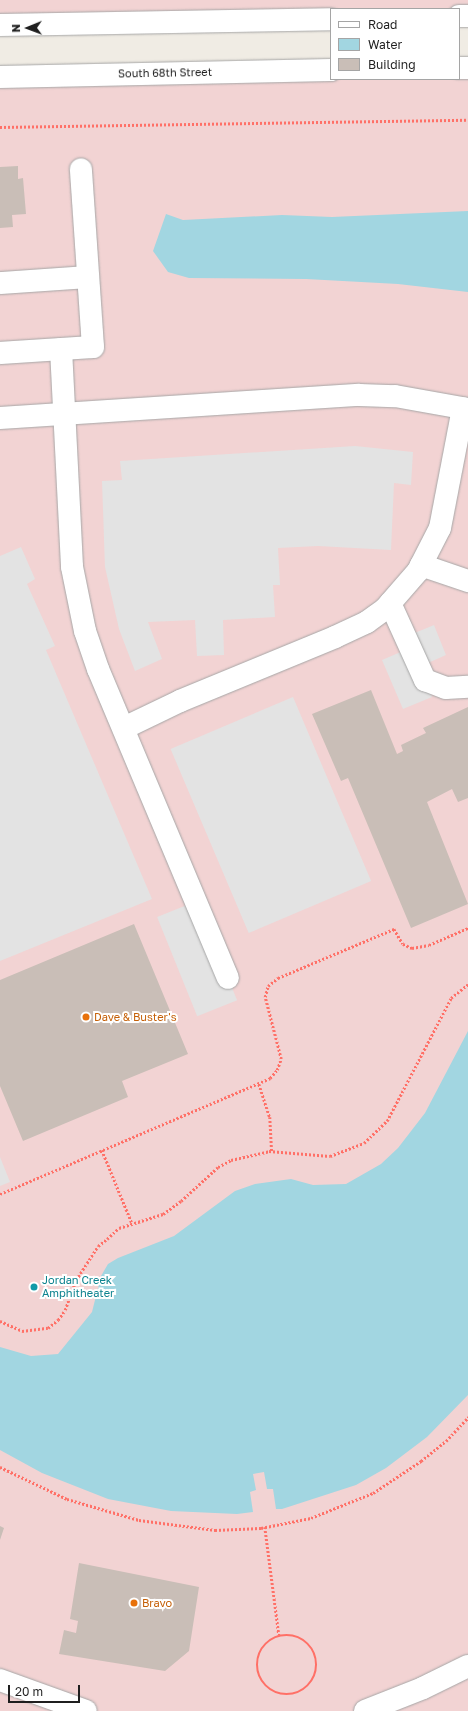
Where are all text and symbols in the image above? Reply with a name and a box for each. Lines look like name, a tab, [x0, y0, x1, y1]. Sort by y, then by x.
north arrow	[8, 8, 48, 48]
legend	[330, 8, 460, 80]
text: Road	[368, 17, 397, 32]
text: N	[9, 24, 22, 33]
text: Water	[368, 37, 402, 52]
text: Building	[368, 57, 416, 72]
street label: South 68th Street	[118, 66, 212, 80]
place label: Dave & Buster's	[94, 1010, 176, 1024]
marker: Dave & Buster's	[81, 1012, 91, 1022]
place label: Jordan Creek Amphitheater	[42, 1274, 114, 1300]
marker: Jordan Creek Amphitheater	[29, 1282, 39, 1292]
place label: Bravo	[142, 1596, 172, 1610]
marker: Bravo	[129, 1598, 139, 1608]
scale bar	[10, 1677, 82, 1703]
text: 20 m	[15, 1684, 43, 1699]

